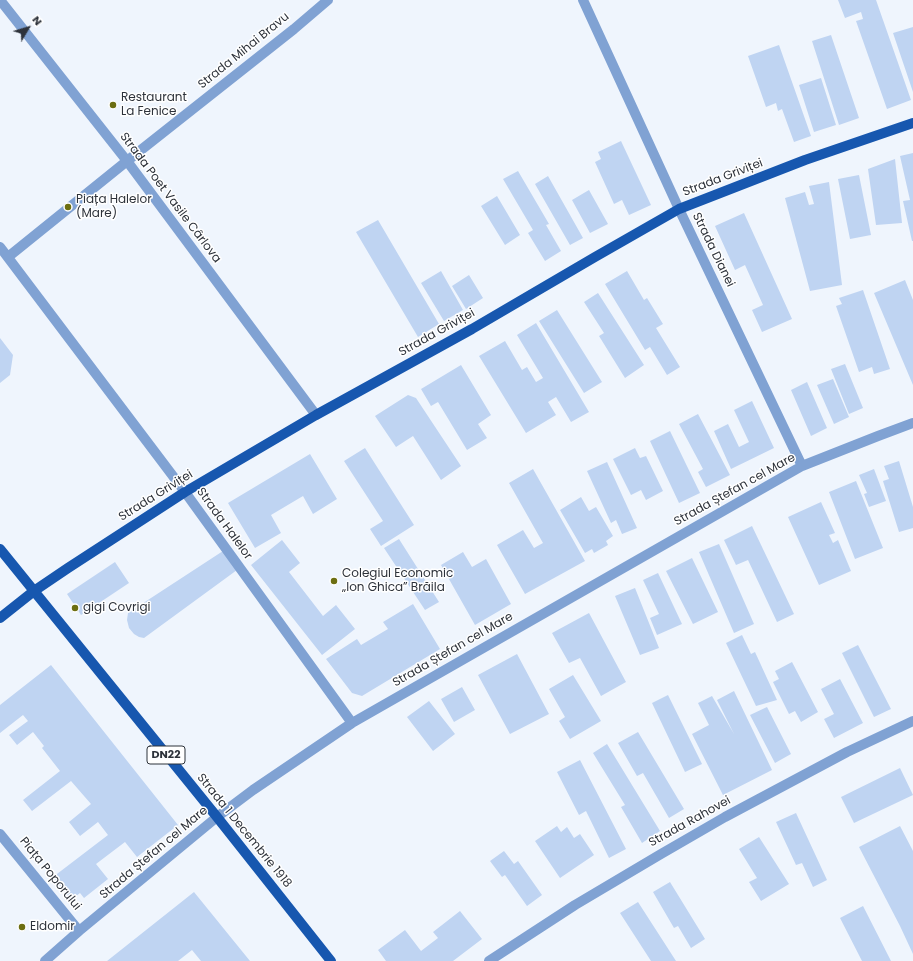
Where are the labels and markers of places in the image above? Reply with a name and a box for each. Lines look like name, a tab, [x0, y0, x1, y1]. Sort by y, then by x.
place label: Restaurant La Fenice	[121, 91, 187, 119]
marker: Restaurant La Fenice	[108, 100, 118, 110]
place label: Piața Halelor (Mare)	[76, 193, 152, 221]
marker: Piața Halelor (Mare)	[63, 202, 73, 212]
place label: Colegiul Economic „Ion Ghica” Brăila	[342, 567, 453, 595]
marker: Colegiul Economic „Ion Ghica” Brăila	[329, 576, 339, 586]
place label: gigi Covrigi	[83, 601, 150, 615]
marker: gigi Covrigi	[70, 603, 80, 613]
place label: Eldomir	[30, 920, 75, 934]
marker: Eldomir	[17, 922, 27, 932]

